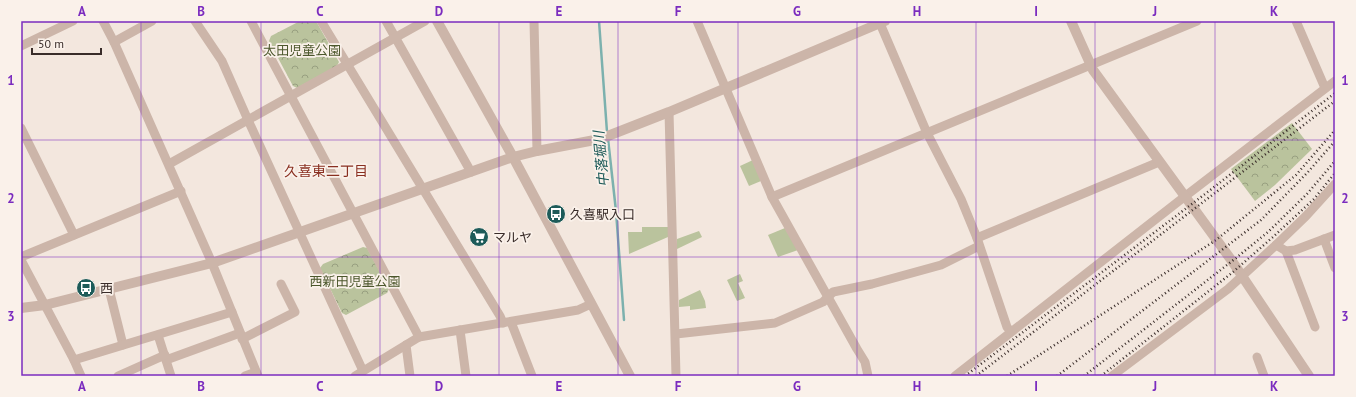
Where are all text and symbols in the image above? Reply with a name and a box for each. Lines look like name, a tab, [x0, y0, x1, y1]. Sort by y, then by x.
text: A	[78, 3, 86, 20]
text: B	[197, 3, 205, 20]
text: C	[316, 3, 324, 20]
text: D	[435, 3, 443, 20]
text: E	[556, 3, 563, 20]
text: F	[675, 3, 682, 20]
text: G	[793, 3, 801, 20]
text: H	[913, 3, 921, 20]
text: I	[1034, 3, 1038, 20]
text: J	[1152, 3, 1157, 20]
text: K	[1270, 3, 1278, 20]
scale bar	[32, 30, 101, 56]
text: 50 m	[38, 36, 64, 51]
park label: 太田児童公園	[263, 42, 341, 59]
text: 1	[7, 72, 15, 89]
text: 1	[1341, 72, 1349, 89]
water label: 中落堀川	[589, 128, 612, 188]
district label: 久喜東二丁目	[284, 162, 368, 180]
text: 2	[7, 190, 15, 207]
text: 2	[1341, 190, 1349, 207]
bus stop icon: 久喜駅入口	[545, 203, 567, 225]
place label: 久喜駅入口	[570, 206, 635, 223]
supermarket icon: マルヤ	[468, 226, 490, 248]
place label: マルヤ	[493, 229, 532, 246]
park label: 西新田児童公園	[309, 273, 401, 290]
bus stop icon: 西	[75, 277, 97, 299]
place label: 西	[100, 280, 113, 297]
text: 3	[7, 308, 15, 325]
text: 3	[1341, 308, 1349, 325]
text: A	[78, 378, 86, 395]
text: B	[197, 378, 205, 395]
text: C	[316, 378, 324, 395]
text: D	[435, 378, 443, 395]
text: E	[556, 378, 563, 395]
text: F	[675, 378, 682, 395]
text: G	[793, 378, 801, 395]
text: H	[913, 378, 921, 395]
text: I	[1034, 378, 1038, 395]
text: J	[1152, 378, 1157, 395]
text: K	[1270, 378, 1278, 395]

